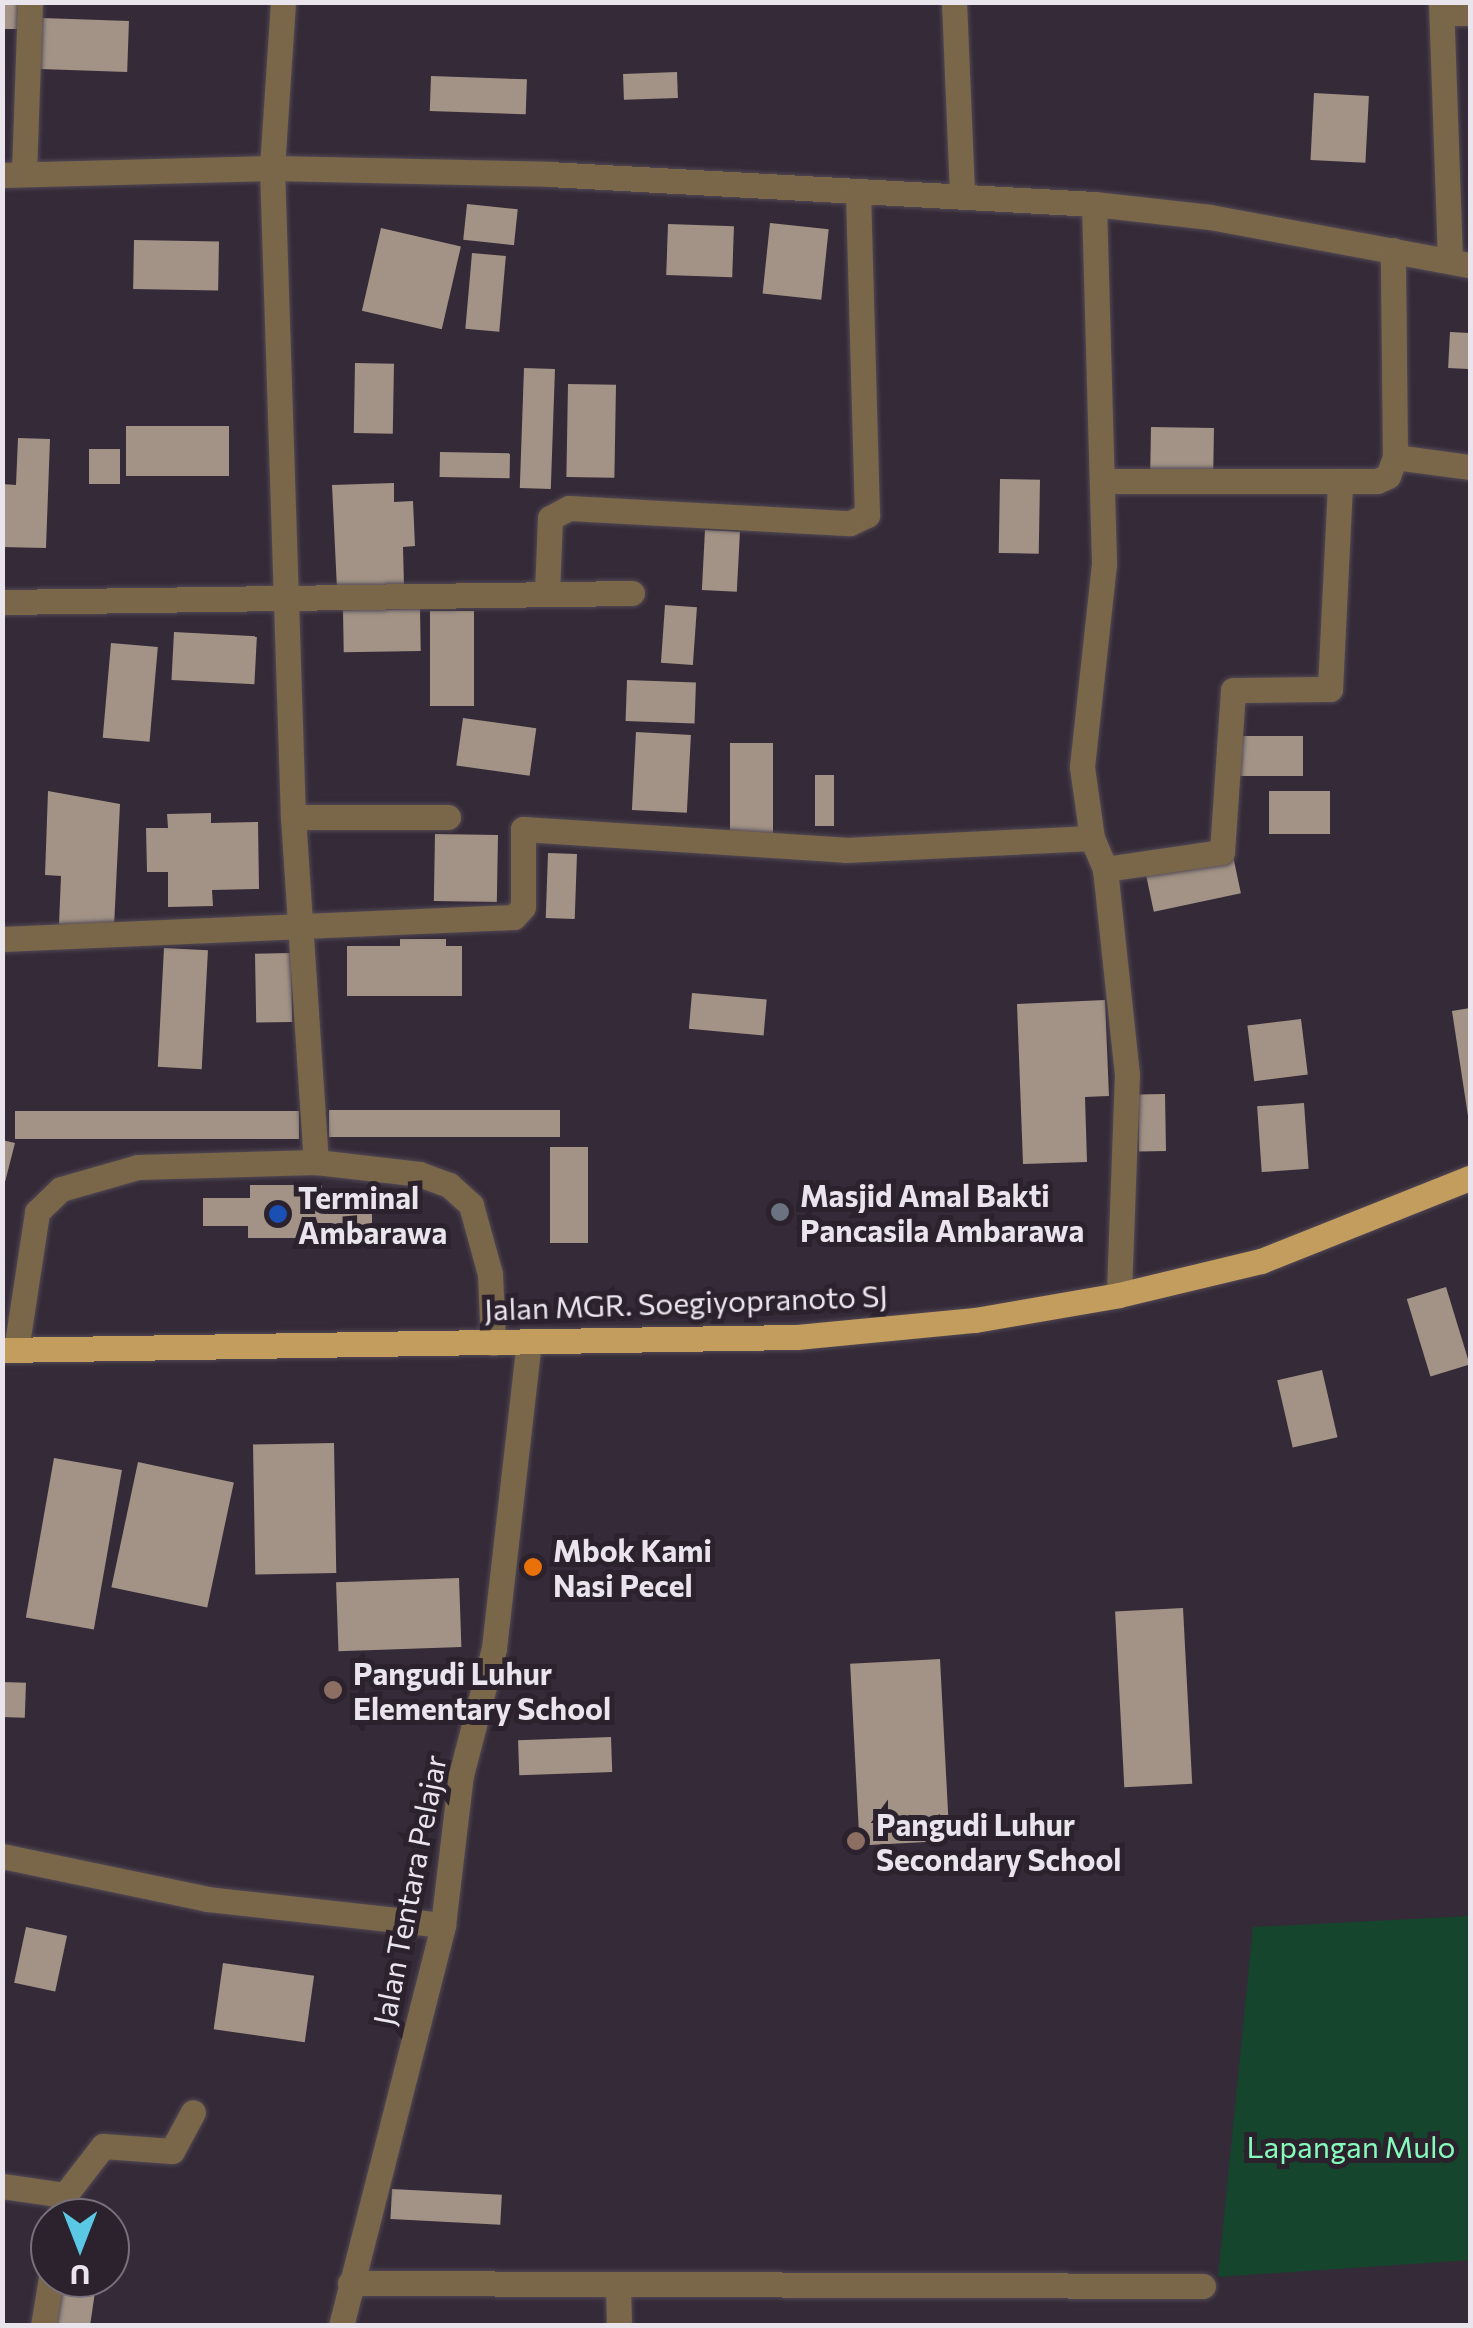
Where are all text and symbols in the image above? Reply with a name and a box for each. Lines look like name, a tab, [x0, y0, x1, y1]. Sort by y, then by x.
place label: Masjid Amal Bakti Pancasila Ambarawa	[800, 1177, 1084, 1248]
place label: Terminal Ambarawa	[298, 1179, 447, 1250]
marker: Masjid Amal Bakti Pancasila Ambarawa	[769, 1201, 791, 1223]
marker: Terminal Ambarawa	[267, 1203, 289, 1225]
street label: Jalan MGR. Soegiyopranoto SJ	[483, 1277, 889, 1327]
place label: Mbok Kami Nasi Pecel	[553, 1532, 712, 1602]
marker: Mbok Kami Nasi Pecel	[522, 1556, 544, 1578]
place label: Pangudi Luhur Elementary School	[353, 1655, 611, 1726]
marker: Pangudi Luhur Elementary School	[322, 1679, 344, 1701]
street label: Jalan Tentara Pelajar	[365, 1752, 453, 2028]
place label: Pangudi Luhur Secondary School	[876, 1806, 1121, 1876]
marker: Pangudi Luhur Secondary School	[845, 1830, 867, 1852]
park label: Lapangan Mulo	[1246, 2128, 1456, 2164]
north arrow	[30, 2198, 130, 2298]
text: U	[70, 2259, 90, 2293]

